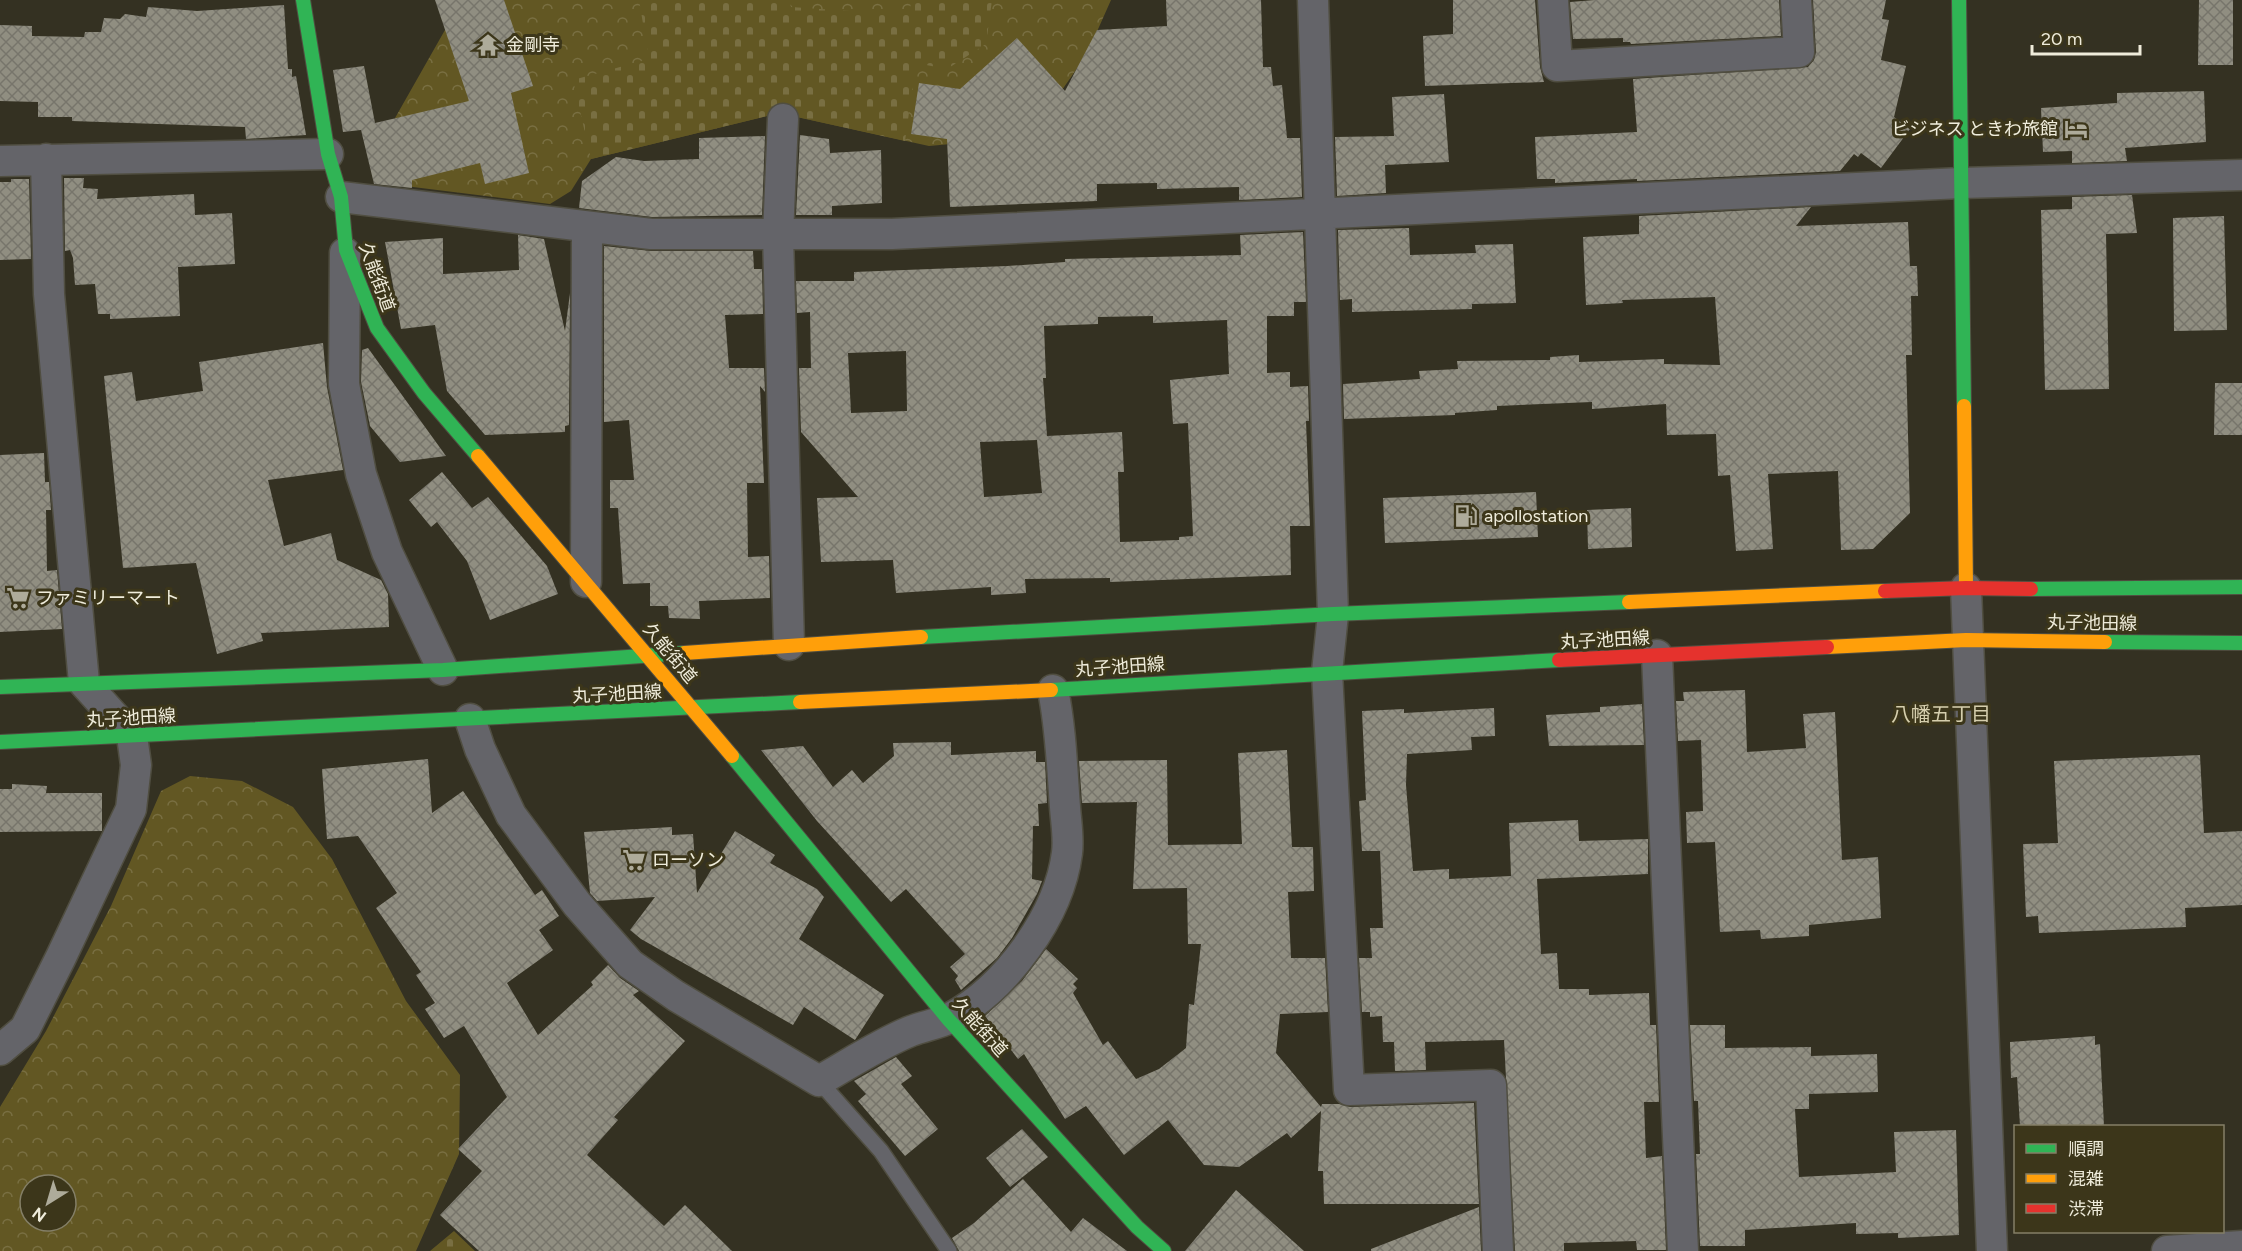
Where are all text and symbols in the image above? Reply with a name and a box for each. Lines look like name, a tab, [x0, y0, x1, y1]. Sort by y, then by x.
scale bar	[2032, 18, 2140, 56]
text: 20 m	[2041, 28, 2082, 50]
temple icon: 金剛寺	[475, 32, 501, 58]
place label: 金剛寺	[506, 34, 560, 56]
hotel icon: ビジネス ときわ旅館	[2063, 116, 2089, 142]
place label: ビジネス ときわ旅館	[1892, 118, 2058, 140]
street label: 久能街道	[354, 239, 400, 315]
fuel station icon: apollostation	[1453, 503, 1479, 529]
place label: apollostation	[1484, 505, 1588, 527]
supermarket icon: ファミリーマート	[5, 585, 31, 611]
place label: ファミリーマート	[36, 587, 180, 609]
street label: 丸子池田線	[2047, 611, 2137, 635]
street label: 久能街道	[638, 618, 702, 688]
street label: 丸子池田線	[1559, 627, 1651, 653]
street label: 丸子池田線	[1074, 653, 1166, 681]
street label: 丸子池田線	[571, 681, 663, 707]
district label: 八幡五丁目	[1891, 702, 1991, 726]
street label: 丸子池田線	[85, 705, 177, 731]
supermarket icon: ローソン	[621, 847, 647, 873]
place label: ローソン	[652, 849, 724, 871]
street label: 久能街道	[948, 993, 1012, 1061]
legend	[2014, 1125, 2224, 1233]
text: 順調	[2068, 1138, 2104, 1160]
text: 混雑	[2068, 1168, 2104, 1190]
north arrow	[18, 1173, 78, 1233]
text: 渋滞	[2068, 1198, 2104, 1220]
text: N	[29, 1203, 50, 1226]

